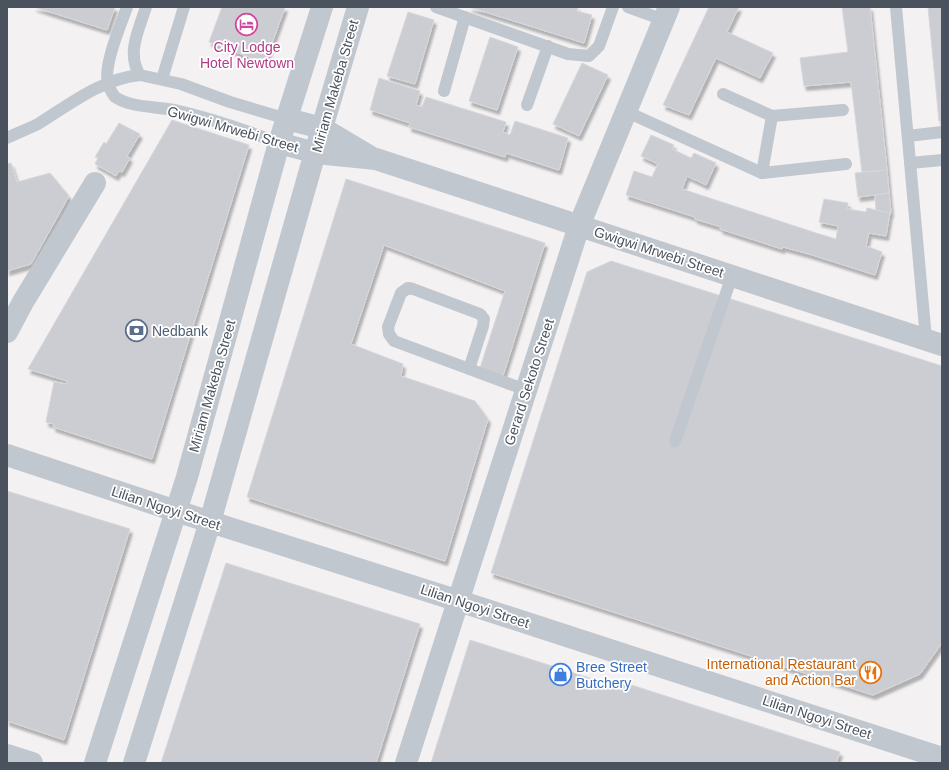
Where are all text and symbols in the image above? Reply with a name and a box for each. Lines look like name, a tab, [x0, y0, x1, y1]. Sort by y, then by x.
hotel icon: City Lodge Hotel Newtown	[234, 12, 260, 38]
street label: Miriam Makeba Street	[308, 18, 362, 154]
place label: City Lodge Hotel Newtown	[200, 39, 294, 71]
street label: Gwigwi Mrwebi Street	[166, 103, 300, 155]
street label: Gwigwi Mrwebi Street	[592, 223, 726, 281]
street label: Gerard Sekoto Street	[501, 317, 557, 447]
bank icon: Nedbank	[124, 318, 150, 344]
street label: Miriam Makeba Street	[185, 318, 239, 454]
place label: Nedbank	[152, 323, 209, 339]
street label: Lilian Ngoyi Street	[109, 483, 223, 533]
street label: Lilian Ngoyi Street	[418, 581, 532, 631]
place label: International Restaurant and Action Bar	[707, 656, 856, 688]
place label: Bree Street Butchery	[576, 659, 647, 691]
restaurant icon: International Restaurant and Action Bar	[858, 659, 884, 685]
shop icon: Bree Street Butchery	[547, 662, 573, 688]
street label: Lilian Ngoyi Street	[760, 692, 874, 742]

